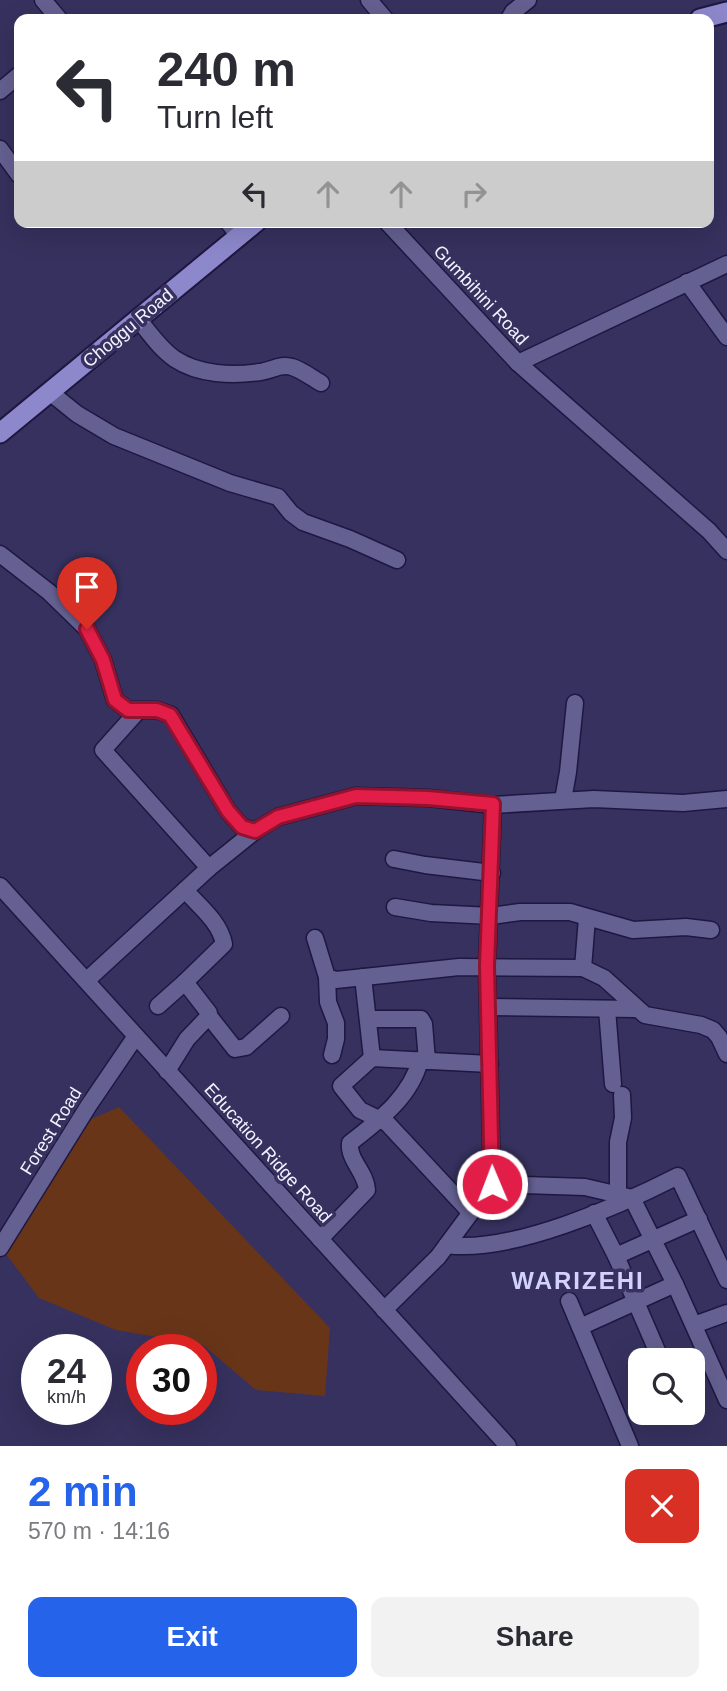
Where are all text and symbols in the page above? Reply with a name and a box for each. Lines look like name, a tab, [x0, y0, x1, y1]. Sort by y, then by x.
icon: left	[42, 42, 133, 133]
text: 240 m	[157, 42, 296, 96]
text: Turn left	[157, 99, 273, 135]
icon: left	[236, 175, 274, 213]
icon: ahead	[309, 175, 347, 213]
icon: ahead	[382, 175, 420, 213]
icon: right	[455, 175, 493, 213]
street label: Gumbihini Road	[430, 241, 532, 349]
street label: Choggu Road	[79, 285, 177, 371]
pin	[57, 557, 117, 629]
icon: arrive	[68, 568, 106, 606]
street label: Education Ridge Road	[200, 1079, 336, 1227]
street label: Forest Road	[16, 1084, 86, 1178]
position arrow	[455, 1147, 529, 1221]
district label: WARIZEHI	[511, 1267, 645, 1294]
speed limit sign: 30	[126, 1334, 217, 1425]
map controls	[628, 1348, 705, 1425]
button: search	[628, 1348, 705, 1425]
text: 24	[47, 1351, 86, 1390]
text: km/h	[47, 1387, 86, 1407]
text: 2 min	[28, 1468, 138, 1515]
button: close	[625, 1469, 699, 1543]
text: 570 m · 14:16	[28, 1518, 170, 1544]
button: Exit	[28, 1597, 357, 1677]
button: Share	[371, 1597, 699, 1677]

